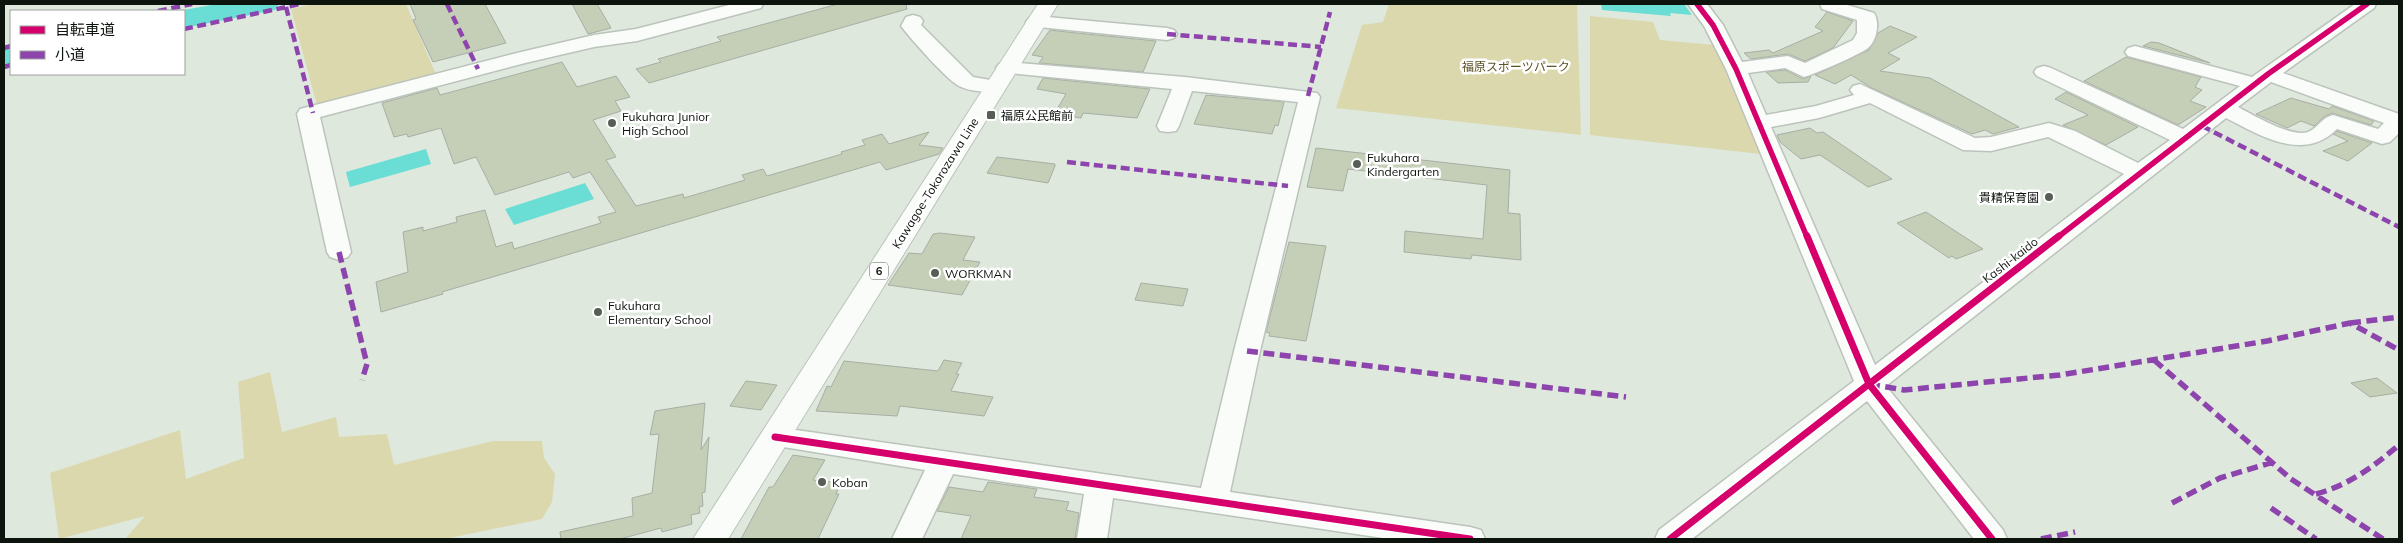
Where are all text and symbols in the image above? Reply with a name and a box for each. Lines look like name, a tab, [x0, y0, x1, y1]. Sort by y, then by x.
legend	[10, 10, 185, 75]
text: 自転車道	[55, 20, 115, 39]
text: 小道	[55, 45, 85, 64]
park label: 福原スポーツパーク	[1462, 59, 1570, 74]
place label: 福原公民館前	[1001, 108, 1073, 123]
place label: Fukuhara Junior High School	[622, 109, 710, 138]
marker: 福原公民館前	[985, 109, 997, 121]
street label: Kawagoe-Tokorozawa Line	[888, 115, 982, 251]
marker: Fukuhara Junior High School	[606, 117, 618, 129]
place label: Fukuhara Kindergarten	[1367, 150, 1439, 179]
marker: Fukuhara Kindergarten	[1351, 158, 1363, 170]
place label: 貴精保育園	[1979, 190, 2039, 205]
marker: 貴精保育園	[2043, 191, 2055, 203]
street label: Kashi-kaido	[1979, 234, 2041, 286]
road number: 6	[870, 262, 888, 280]
place label: WORKMAN	[945, 266, 1011, 281]
marker: WORKMAN	[929, 267, 941, 279]
place label: Fukuhara Elementary School	[608, 298, 711, 327]
marker: Fukuhara Elementary School	[592, 306, 604, 318]
place label: Koban	[832, 475, 868, 490]
marker: Koban	[816, 476, 828, 488]

